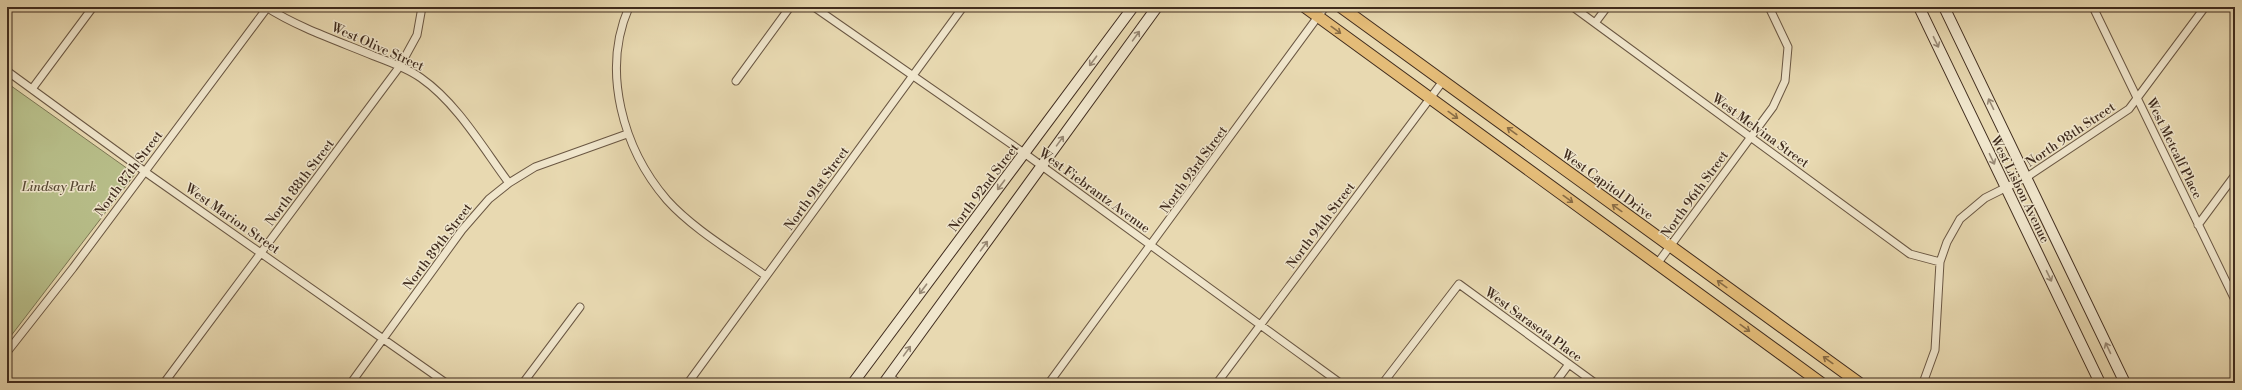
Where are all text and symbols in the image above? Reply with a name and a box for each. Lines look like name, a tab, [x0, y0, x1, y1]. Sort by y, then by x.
street label: West Olive Street	[328, 19, 427, 75]
one-way arrow	[1331, 26, 1342, 34]
one-way arrow	[1132, 30, 1140, 41]
one-way arrow	[1933, 36, 1940, 48]
one-way arrow	[1089, 55, 1097, 66]
street label: West Melvina Street	[1708, 90, 1812, 172]
street label: West Metcalf Place	[2142, 95, 2206, 202]
one-way arrow	[1987, 98, 1995, 110]
street label: North 98th Street	[2023, 99, 2119, 171]
one-way arrow	[1447, 111, 1458, 119]
street label: North 93rd Street	[1157, 123, 1231, 216]
street label: North 87th Street	[91, 127, 166, 219]
one-way arrow	[1507, 127, 1518, 135]
street label: West Lisbon Avenue	[1987, 132, 2053, 246]
street label: North 88th Street	[262, 136, 338, 229]
one-way arrow	[1056, 136, 1064, 147]
street label: North 92nd Street	[945, 140, 1022, 235]
street label: North 91st Street	[781, 143, 853, 234]
street label: West Fiebrantz Avenue	[1035, 145, 1153, 237]
street label: West Capitol Drive	[1558, 146, 1657, 224]
street label: North 96th Street	[1658, 147, 1732, 241]
one-way arrow	[1989, 153, 1996, 165]
park label: Lindsay Park	[21, 179, 96, 195]
one-way arrow	[997, 179, 1005, 190]
street label: North 94th Street	[1283, 179, 1359, 272]
street label: West Marion Street	[181, 180, 283, 258]
one-way arrow	[1563, 195, 1574, 203]
street label: North 89th Street	[400, 200, 476, 293]
one-way arrow	[1612, 203, 1623, 212]
one-way arrow	[979, 241, 988, 252]
one-way arrow	[2046, 270, 2053, 282]
one-way arrow	[1717, 280, 1728, 288]
one-way arrow	[919, 283, 927, 294]
street label: West Sarasota Place	[1481, 284, 1585, 366]
one-way arrow	[1739, 324, 1750, 332]
one-way arrow	[2104, 342, 2111, 354]
one-way arrow	[903, 346, 911, 357]
one-way arrow	[1822, 356, 1833, 364]

